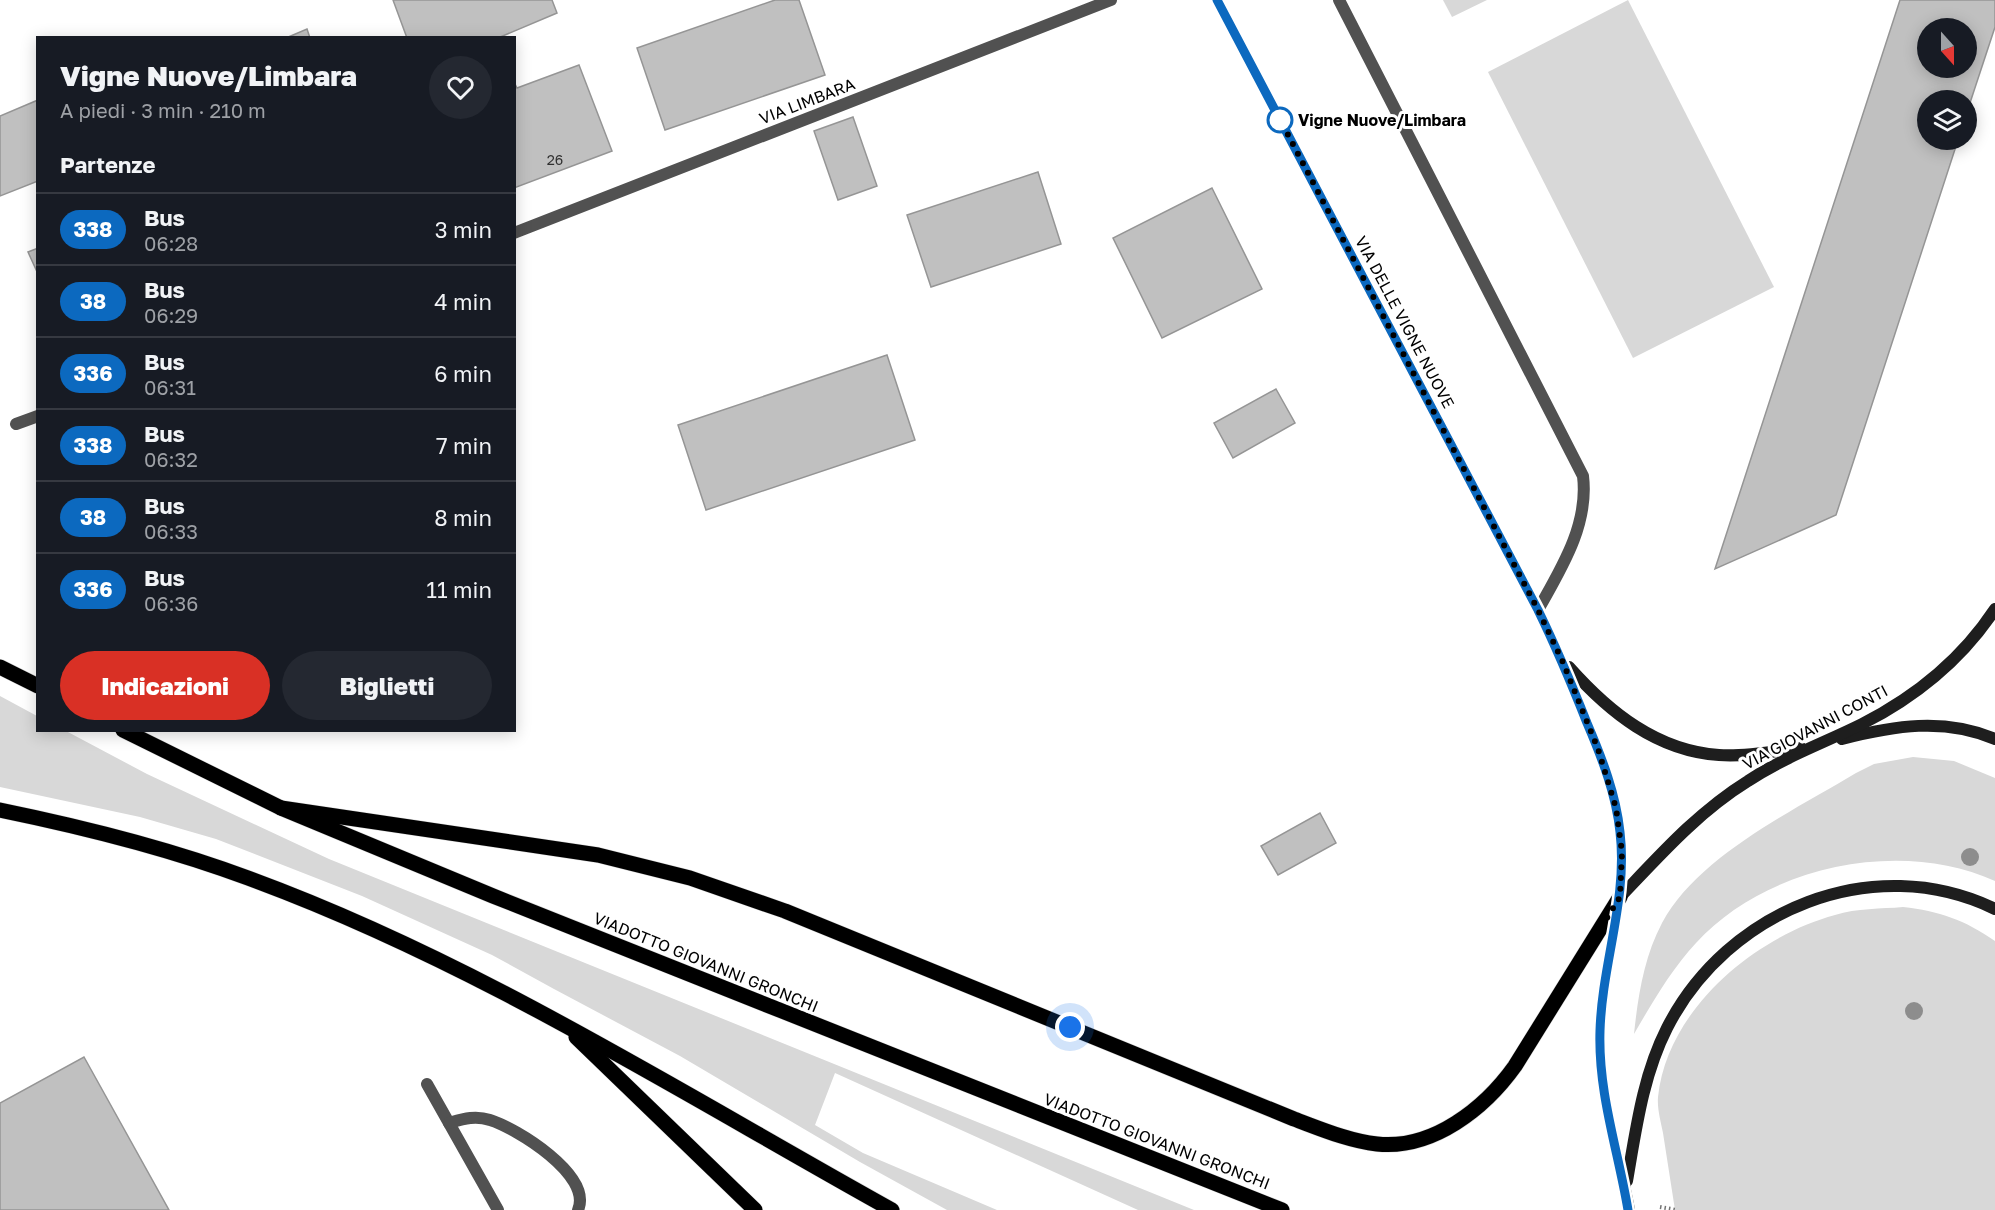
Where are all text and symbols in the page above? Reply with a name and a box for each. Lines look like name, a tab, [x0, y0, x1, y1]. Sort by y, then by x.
north arrow	[1917, 18, 1977, 78]
map controls	[1917, 18, 1977, 150]
button: heart	[429, 56, 492, 119]
text: Vigne Nuove/Limbara	[60, 59, 357, 92]
street label: VIA LIMBARA	[756, 73, 858, 128]
button: layers	[1917, 90, 1977, 150]
text: A piedi · 3 min · 210 m	[60, 98, 266, 122]
marker: Vigne Nuove/Limbara	[1267, 107, 1293, 133]
place label: Vigne Nuove/Limbara	[1298, 110, 1466, 130]
text: Partenze	[60, 151, 155, 178]
house number: 26	[547, 151, 563, 168]
text: Bus	[144, 204, 185, 231]
text: 338	[73, 216, 113, 242]
text: 3 min	[435, 216, 492, 243]
text: 06:28	[144, 231, 198, 255]
street label: VIA DELLE VIGNE NUOVE	[1351, 232, 1459, 412]
text: Bus	[144, 276, 185, 303]
text: 38	[80, 288, 106, 314]
text: 4 min	[434, 288, 492, 315]
text: 06:29	[144, 303, 198, 327]
text: Bus	[144, 348, 185, 375]
text: 336	[74, 360, 112, 386]
text: 6 min	[434, 360, 492, 387]
text: 06:31	[144, 375, 196, 399]
text: Bus	[144, 420, 185, 447]
text: 338	[73, 432, 113, 458]
text: 7 min	[436, 432, 492, 459]
text: 06:32	[144, 447, 198, 471]
text: Bus	[144, 492, 185, 519]
text: 38	[80, 504, 106, 530]
text: 8 min	[434, 504, 492, 531]
text: 06:33	[144, 519, 198, 543]
text: Bus	[144, 564, 185, 591]
text: 336	[74, 576, 112, 602]
text: 11 min	[426, 576, 492, 603]
text: 06:36	[144, 591, 198, 615]
button: Indicazioni	[60, 651, 270, 720]
button: Biglietti	[282, 651, 492, 720]
street label: VIA GIOVANNI CONTI	[1739, 680, 1891, 774]
street label: VIADOTTO GIOVANNI GRONCHI	[591, 908, 821, 1016]
your location	[1055, 1012, 1085, 1042]
street label: VIADOTTO GIOVANNI GRONCHI	[1041, 1089, 1273, 1193]

